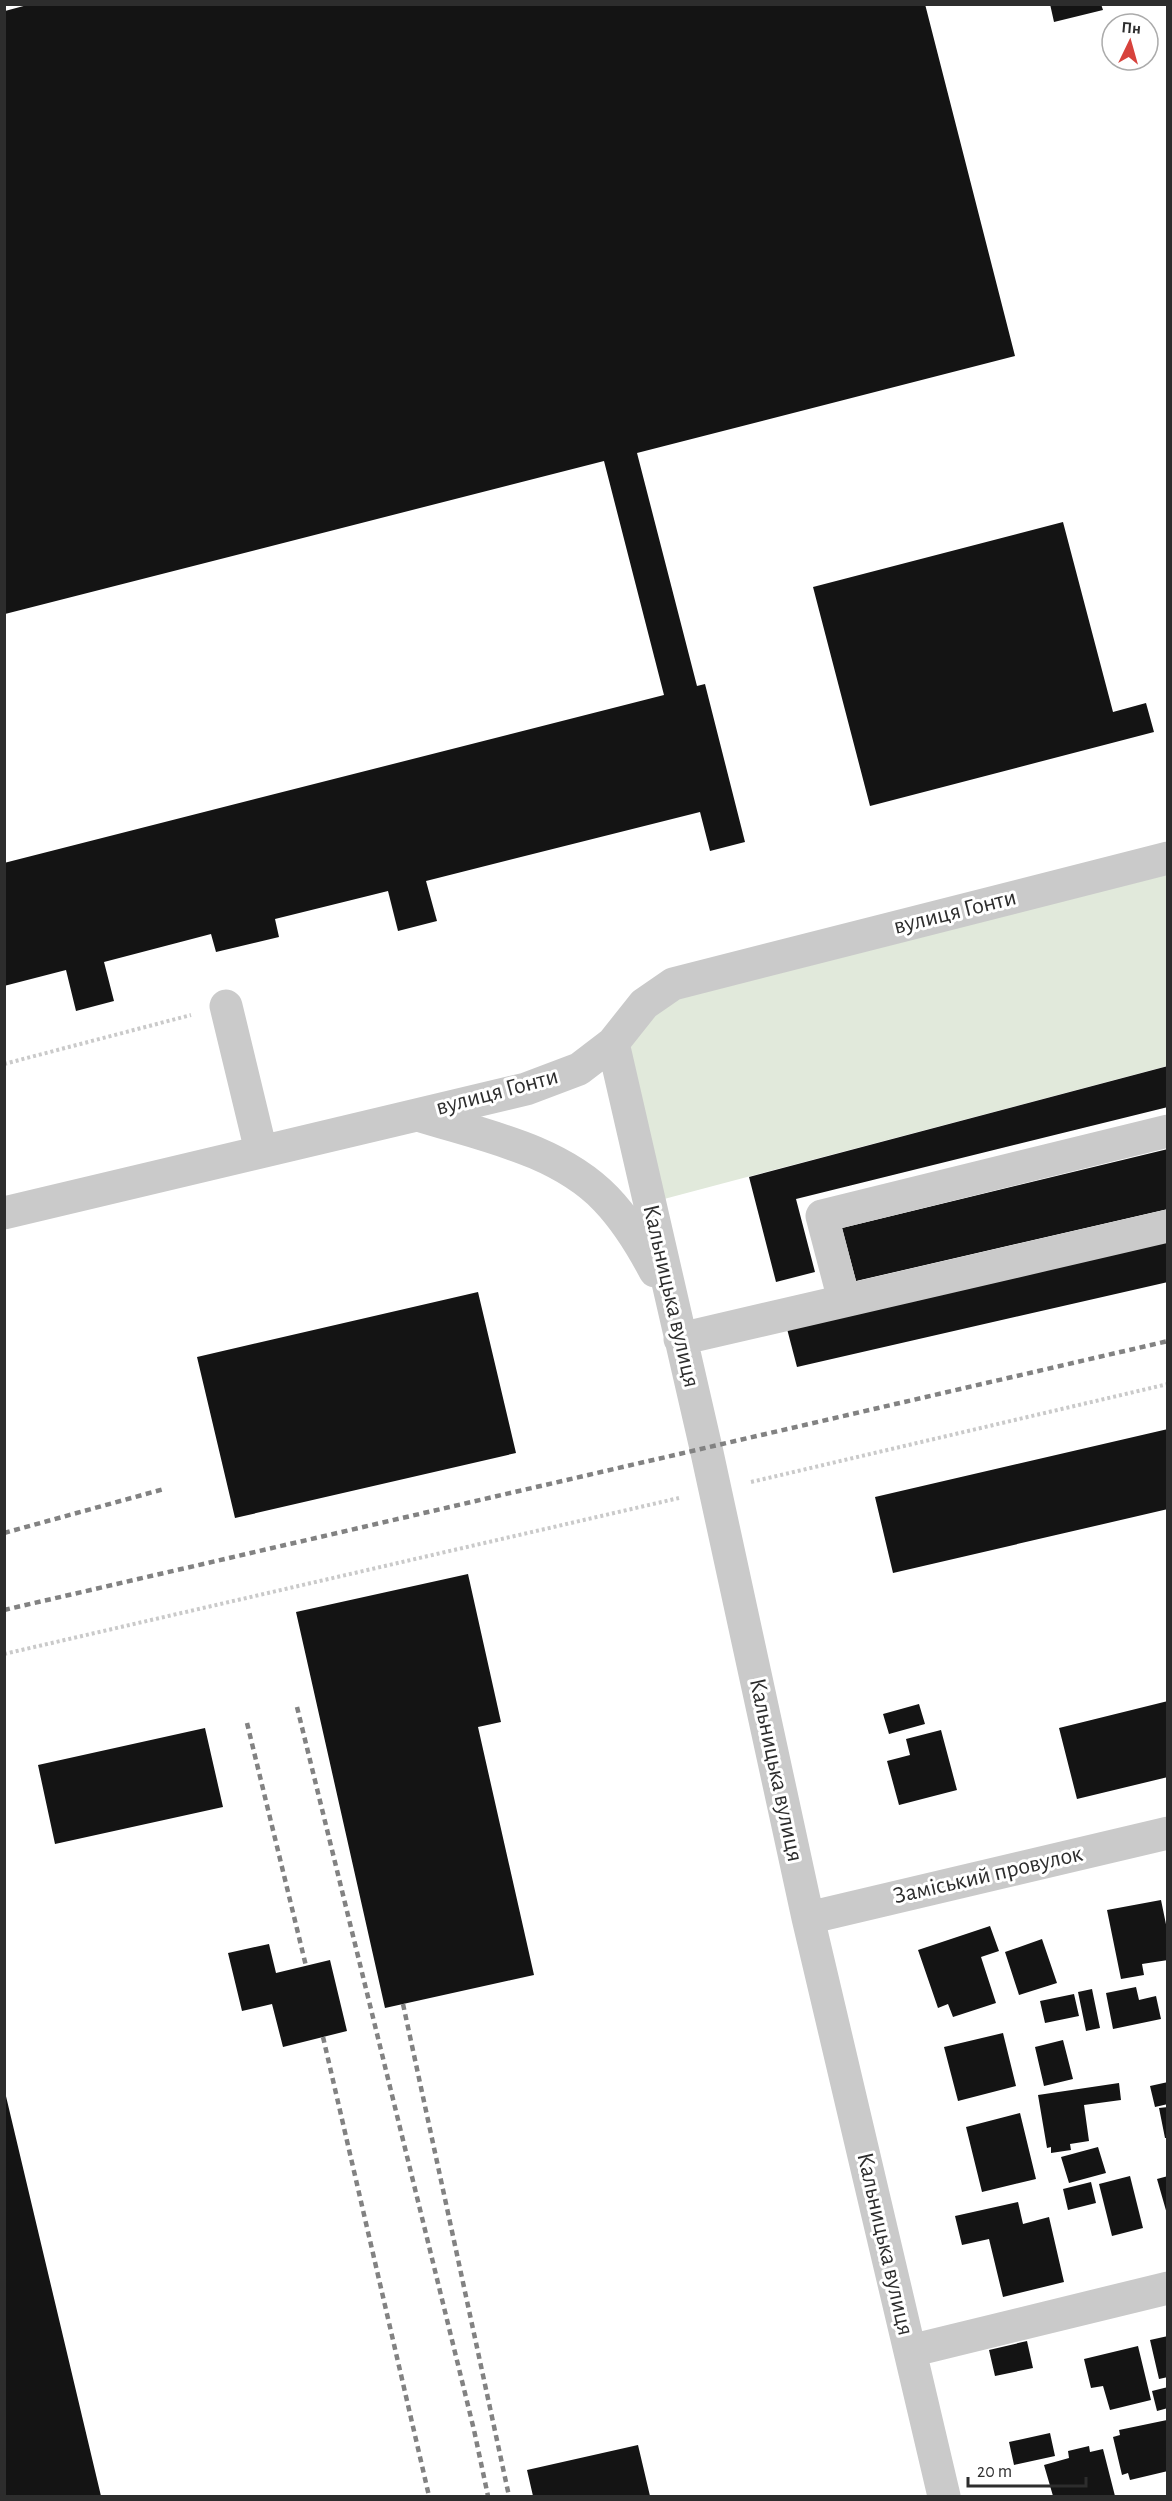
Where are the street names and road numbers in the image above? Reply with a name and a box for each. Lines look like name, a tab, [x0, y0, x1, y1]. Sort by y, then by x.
street label: вулиця Гонти	[891, 885, 1019, 939]
street label: вулиця Гонти	[433, 1064, 561, 1120]
street label: Кальницька вулиця	[638, 1202, 704, 1390]
street label: Кальницька вулиця	[745, 1676, 807, 1864]
street label: Заміський провулок	[891, 1842, 1085, 1908]
street label: Кальницька вулиця	[852, 2150, 918, 2338]

